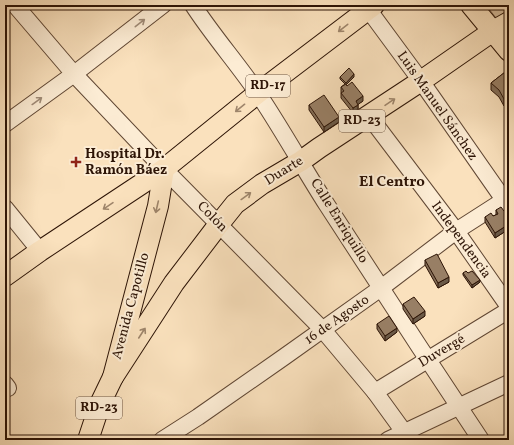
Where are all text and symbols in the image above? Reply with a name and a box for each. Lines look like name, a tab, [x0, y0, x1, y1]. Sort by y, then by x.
one-way arrow	[135, 19, 146, 27]
one-way arrow	[337, 24, 348, 33]
street label: Luis Manuel Sánchez	[392, 47, 482, 165]
road number: RD-17	[246, 75, 290, 97]
one-way arrow	[31, 97, 42, 106]
one-way arrow	[384, 98, 395, 106]
one-way arrow	[234, 103, 245, 112]
road number: RD-23	[339, 110, 385, 132]
place label: Hospital Dr. Ramón Báez	[85, 145, 167, 180]
street label: Duarte	[261, 152, 307, 190]
marker: Hospital Dr. Ramón Báez	[70, 156, 82, 168]
district label: El Centro	[359, 172, 425, 193]
street label: Calle Enriquillo	[305, 175, 373, 267]
one-way arrow	[240, 192, 251, 200]
street label: Colón	[192, 197, 232, 237]
street label: Independencia	[427, 198, 496, 282]
one-way arrow	[153, 200, 161, 213]
one-way arrow	[103, 202, 114, 210]
street label: Avenida Capotillo	[108, 251, 154, 361]
street label: 16 de Agosto	[301, 291, 373, 349]
one-way arrow	[138, 327, 146, 338]
street label: Duvergé	[415, 329, 469, 372]
road number: RD-23	[76, 397, 122, 419]

